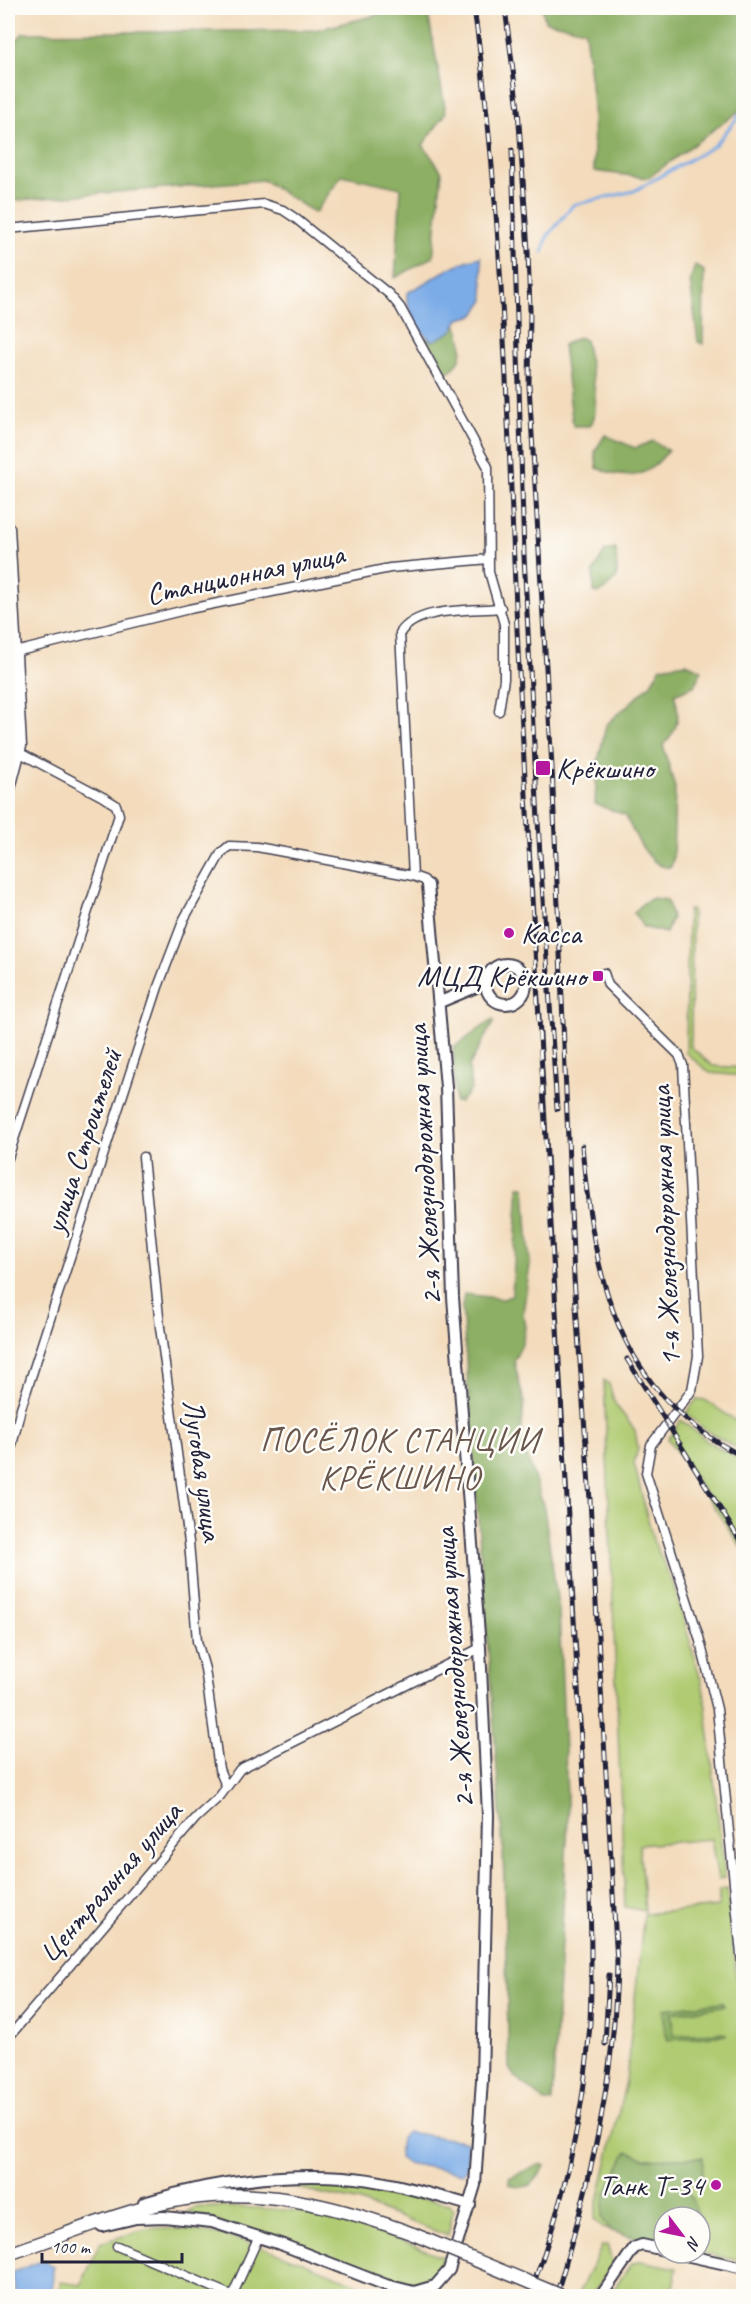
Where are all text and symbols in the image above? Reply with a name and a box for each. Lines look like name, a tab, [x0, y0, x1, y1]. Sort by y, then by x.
street label: Станционная улица	[143, 534, 349, 614]
place label: Крёкшино	[556, 749, 657, 787]
marker: Крёкшино	[534, 759, 552, 777]
place label: Касса	[521, 914, 583, 952]
marker: Касса	[502, 926, 516, 940]
place label: МЦД Крёкшино	[417, 957, 589, 995]
marker: МЦД Крёкшино	[591, 969, 605, 983]
street label: 2-я Железнодорожная улица	[398, 1022, 450, 1306]
street label: улица Строителей	[35, 1043, 131, 1240]
street label: 1-я Железнодорожная улица	[641, 1083, 689, 1367]
street label: Луговая улица	[174, 1397, 232, 1545]
district label: ПОСЁЛОК СТАНЦИИ КРЁКШИНО	[260, 1419, 544, 1499]
street label: 2-я Железнодорожная улица	[425, 1525, 483, 1809]
street label: Центральная улица	[30, 1792, 191, 1970]
place label: Танк Т-34	[599, 2166, 706, 2204]
marker: Танк Т-34	[709, 2178, 723, 2192]
north arrow	[652, 2205, 712, 2265]
scale bar	[42, 2226, 182, 2264]
text: N	[681, 2233, 705, 2255]
text: 100 m	[51, 2236, 92, 2258]

